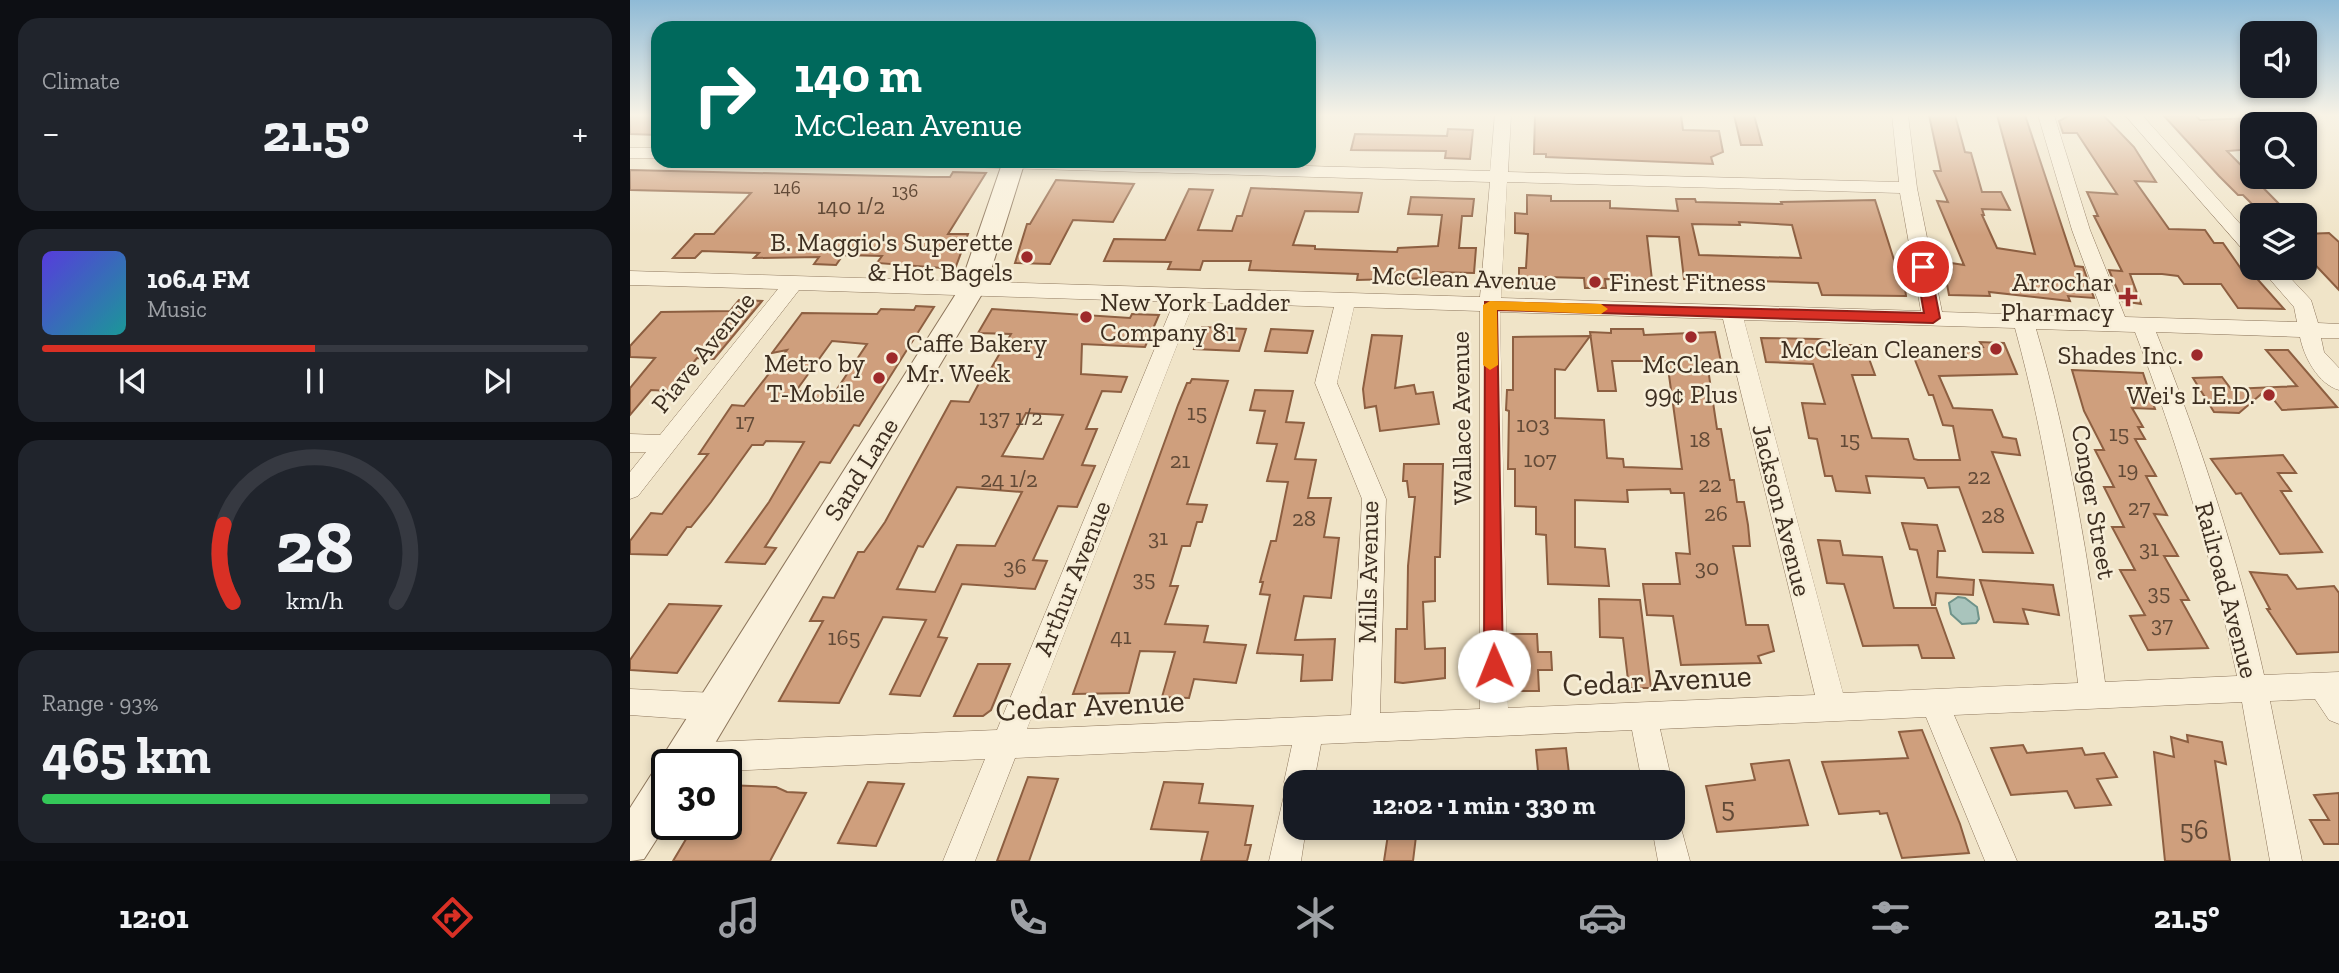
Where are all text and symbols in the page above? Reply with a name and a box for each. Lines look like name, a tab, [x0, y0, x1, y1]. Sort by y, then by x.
map controls	[2240, 21, 2317, 280]
button: sound	[2240, 21, 2317, 98]
text: 140 m	[794, 46, 922, 105]
icon: right	[679, 49, 770, 140]
text: Climate	[42, 67, 120, 95]
text: 21.5°	[262, 102, 369, 164]
text: McClean Avenue	[794, 106, 1022, 144]
text: −	[42, 110, 60, 156]
text: +	[572, 110, 588, 156]
button: search	[2240, 112, 2317, 189]
house number: 146	[773, 176, 801, 199]
house number: 136	[892, 179, 918, 202]
house number: 140 1/2	[817, 192, 885, 220]
button: layers	[2240, 203, 2317, 280]
place label: B. Maggio's Superette & Hot Bagels	[770, 226, 1013, 288]
pin	[1893, 237, 1953, 297]
icon: arrive	[1904, 248, 1942, 286]
marker: B. Maggio's Superette & Hot Bagels	[1019, 249, 1035, 265]
street label: McClean Avenue	[1371, 259, 1557, 297]
text: 106.4 FM	[147, 263, 250, 295]
place label: Finest Fitness	[1609, 266, 1766, 298]
place label: Arrochar Pharmacy	[2001, 266, 2115, 328]
marker: Finest Fitness	[1587, 274, 1603, 290]
street label: Piave Avenue	[644, 285, 762, 419]
place label: New York Ladder Company 81	[1100, 286, 1291, 348]
marker: Arrochar Pharmacy	[2120, 289, 2136, 305]
text: Music	[147, 295, 207, 323]
marker: New York Ladder Company 81	[1078, 309, 1094, 325]
place label: Caffe Bakery Mr. Week	[906, 327, 1048, 389]
marker: McClean 99¢ Plus	[1683, 329, 1699, 345]
street label: Wallace Avenue	[1443, 331, 1479, 505]
place label: McClean Cleaners	[1780, 333, 1982, 365]
place label: Shades Inc.	[2057, 339, 2183, 371]
marker: McClean Cleaners	[1988, 341, 2004, 357]
place label: Metro by T-Mobile	[764, 347, 866, 409]
marker: Shades Inc.	[2189, 347, 2205, 363]
place label: McClean 99¢ Plus	[1642, 348, 1740, 410]
marker: Caffe Bakery Mr. Week	[884, 350, 900, 366]
icon: previous	[114, 362, 152, 400]
icon: pause	[296, 362, 334, 400]
icon: next	[478, 362, 516, 400]
marker: Metro by T-Mobile	[871, 370, 887, 386]
place label: Wei's L.E.D.	[2127, 379, 2255, 411]
marker: Wei's L.E.D.	[2261, 387, 2277, 403]
house number: 15	[1187, 398, 1207, 426]
house number: 137 1/2	[979, 403, 1043, 431]
house number: 17	[735, 407, 755, 435]
house number: 103	[1516, 410, 1550, 438]
street label: Sand Lane	[817, 412, 905, 526]
house number: 15	[2109, 419, 2129, 447]
street label: Jackson Avenue	[1745, 421, 1819, 599]
street label: Conger Street	[2065, 422, 2123, 582]
house number: 18	[1689, 425, 1711, 453]
house number: 15	[1840, 425, 1860, 453]
house number: 107	[1524, 445, 1557, 473]
house number: 21	[1170, 446, 1190, 474]
house number: 19	[2117, 455, 2139, 483]
house number: 22	[1967, 462, 1991, 490]
house number: 24 1/2	[980, 465, 1038, 493]
house number: 22	[1698, 470, 1722, 498]
house number: 27	[2128, 493, 2151, 521]
street label: Arthur Avenue	[1026, 496, 1118, 660]
street label: Railroad Avenue	[2188, 498, 2266, 682]
house number: 26	[1704, 499, 1728, 527]
street label: Mills Avenue	[1351, 500, 1385, 644]
house number: 28	[1981, 501, 2005, 529]
text: 28	[276, 503, 354, 591]
house number: 28	[1292, 504, 1316, 532]
house number: 31	[1148, 523, 1168, 551]
house number: 31	[2139, 534, 2159, 562]
house number: 36	[1003, 552, 1027, 580]
house number: 30	[1695, 553, 1719, 581]
house number: 35	[1132, 564, 1156, 592]
house number: 35	[2147, 578, 2171, 606]
text: km/h	[286, 585, 344, 615]
house number: 37	[2151, 610, 2173, 638]
house number: 41	[1110, 622, 1132, 650]
house number: 165	[828, 623, 860, 651]
position arrow	[1457, 629, 1531, 703]
street label: Cedar Avenue	[1561, 656, 1753, 704]
street label: Cedar Avenue	[994, 681, 1186, 729]
text: Range · 93%	[42, 689, 159, 717]
text: 465 km	[42, 724, 211, 786]
speed limit sign: 30	[651, 749, 742, 840]
text: 12:02 · 1 min · 330 m	[1373, 789, 1595, 821]
house number: 5	[1721, 791, 1735, 824]
house number: 56	[2179, 813, 2209, 846]
icon: directions	[428, 893, 477, 942]
icon: music	[715, 893, 764, 942]
icon: phone	[1003, 893, 1052, 942]
icon: climate	[1291, 893, 1340, 942]
icon: car	[1578, 893, 1627, 942]
icon: filters	[1866, 893, 1915, 942]
text: 12:01	[119, 898, 189, 936]
text: 21.5°	[2154, 898, 2220, 936]

